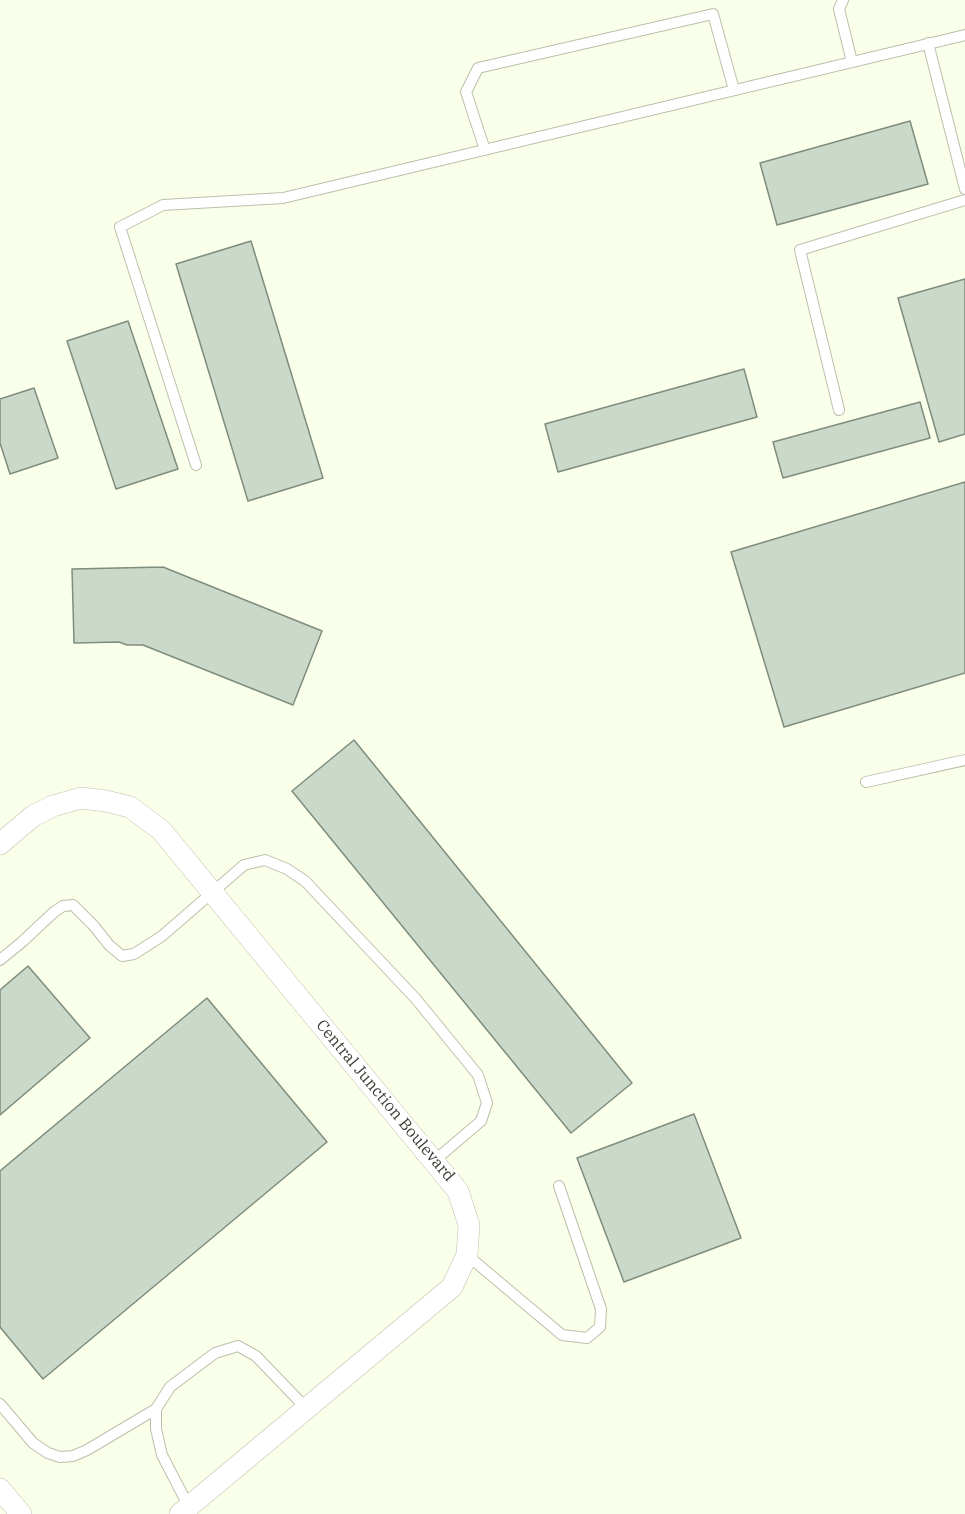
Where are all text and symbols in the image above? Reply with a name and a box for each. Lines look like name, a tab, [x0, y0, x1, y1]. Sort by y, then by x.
street label: Central Junction Boulevard	[312, 1016, 458, 1186]

